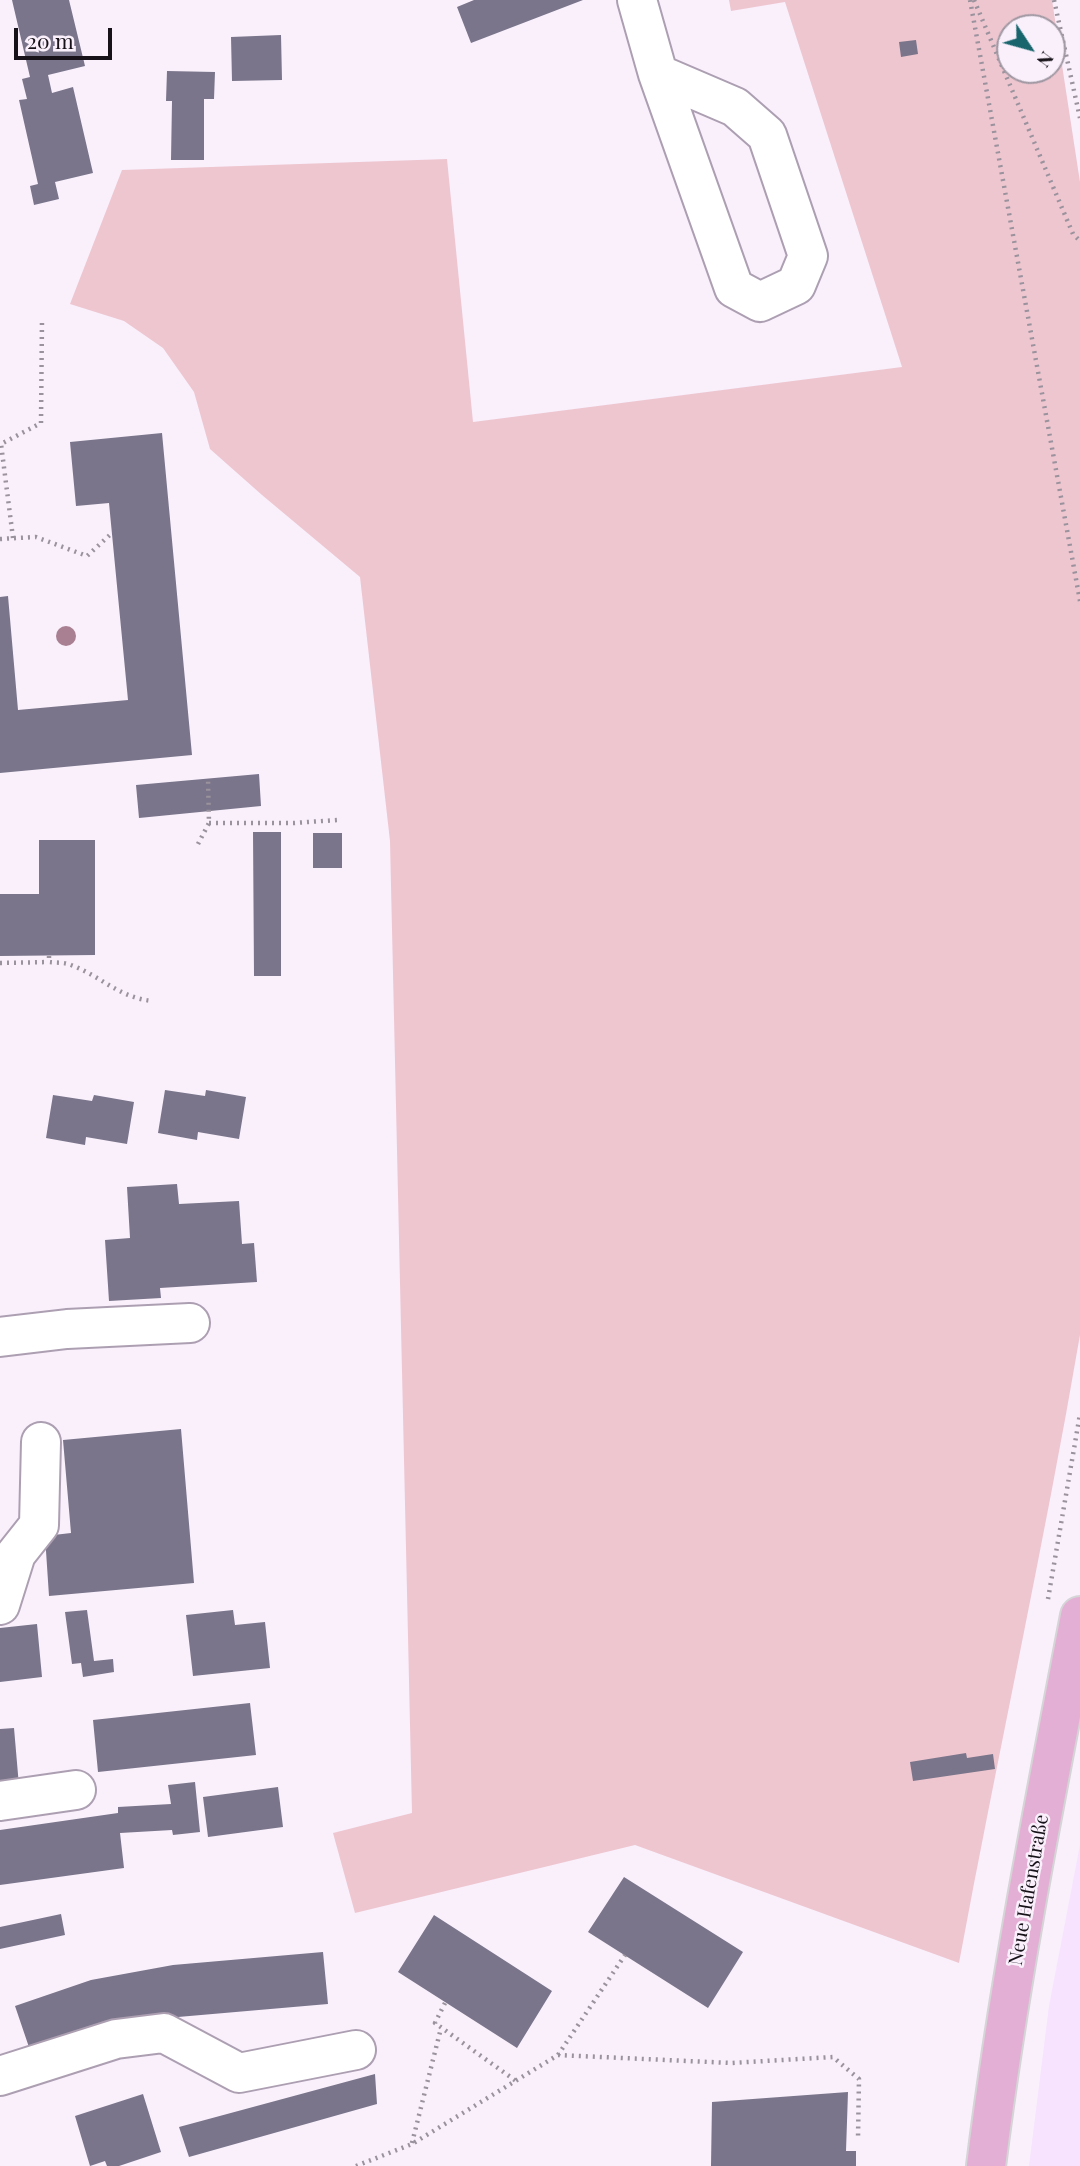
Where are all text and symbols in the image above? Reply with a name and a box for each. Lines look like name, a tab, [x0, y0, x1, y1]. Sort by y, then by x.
scale bar	[18, 14, 116, 58]
north arrow	[996, 14, 1066, 84]
text: 20 m	[27, 26, 74, 54]
text: N	[1032, 47, 1061, 73]
street label: Neue Hafenstraße	[1005, 1813, 1053, 1967]

